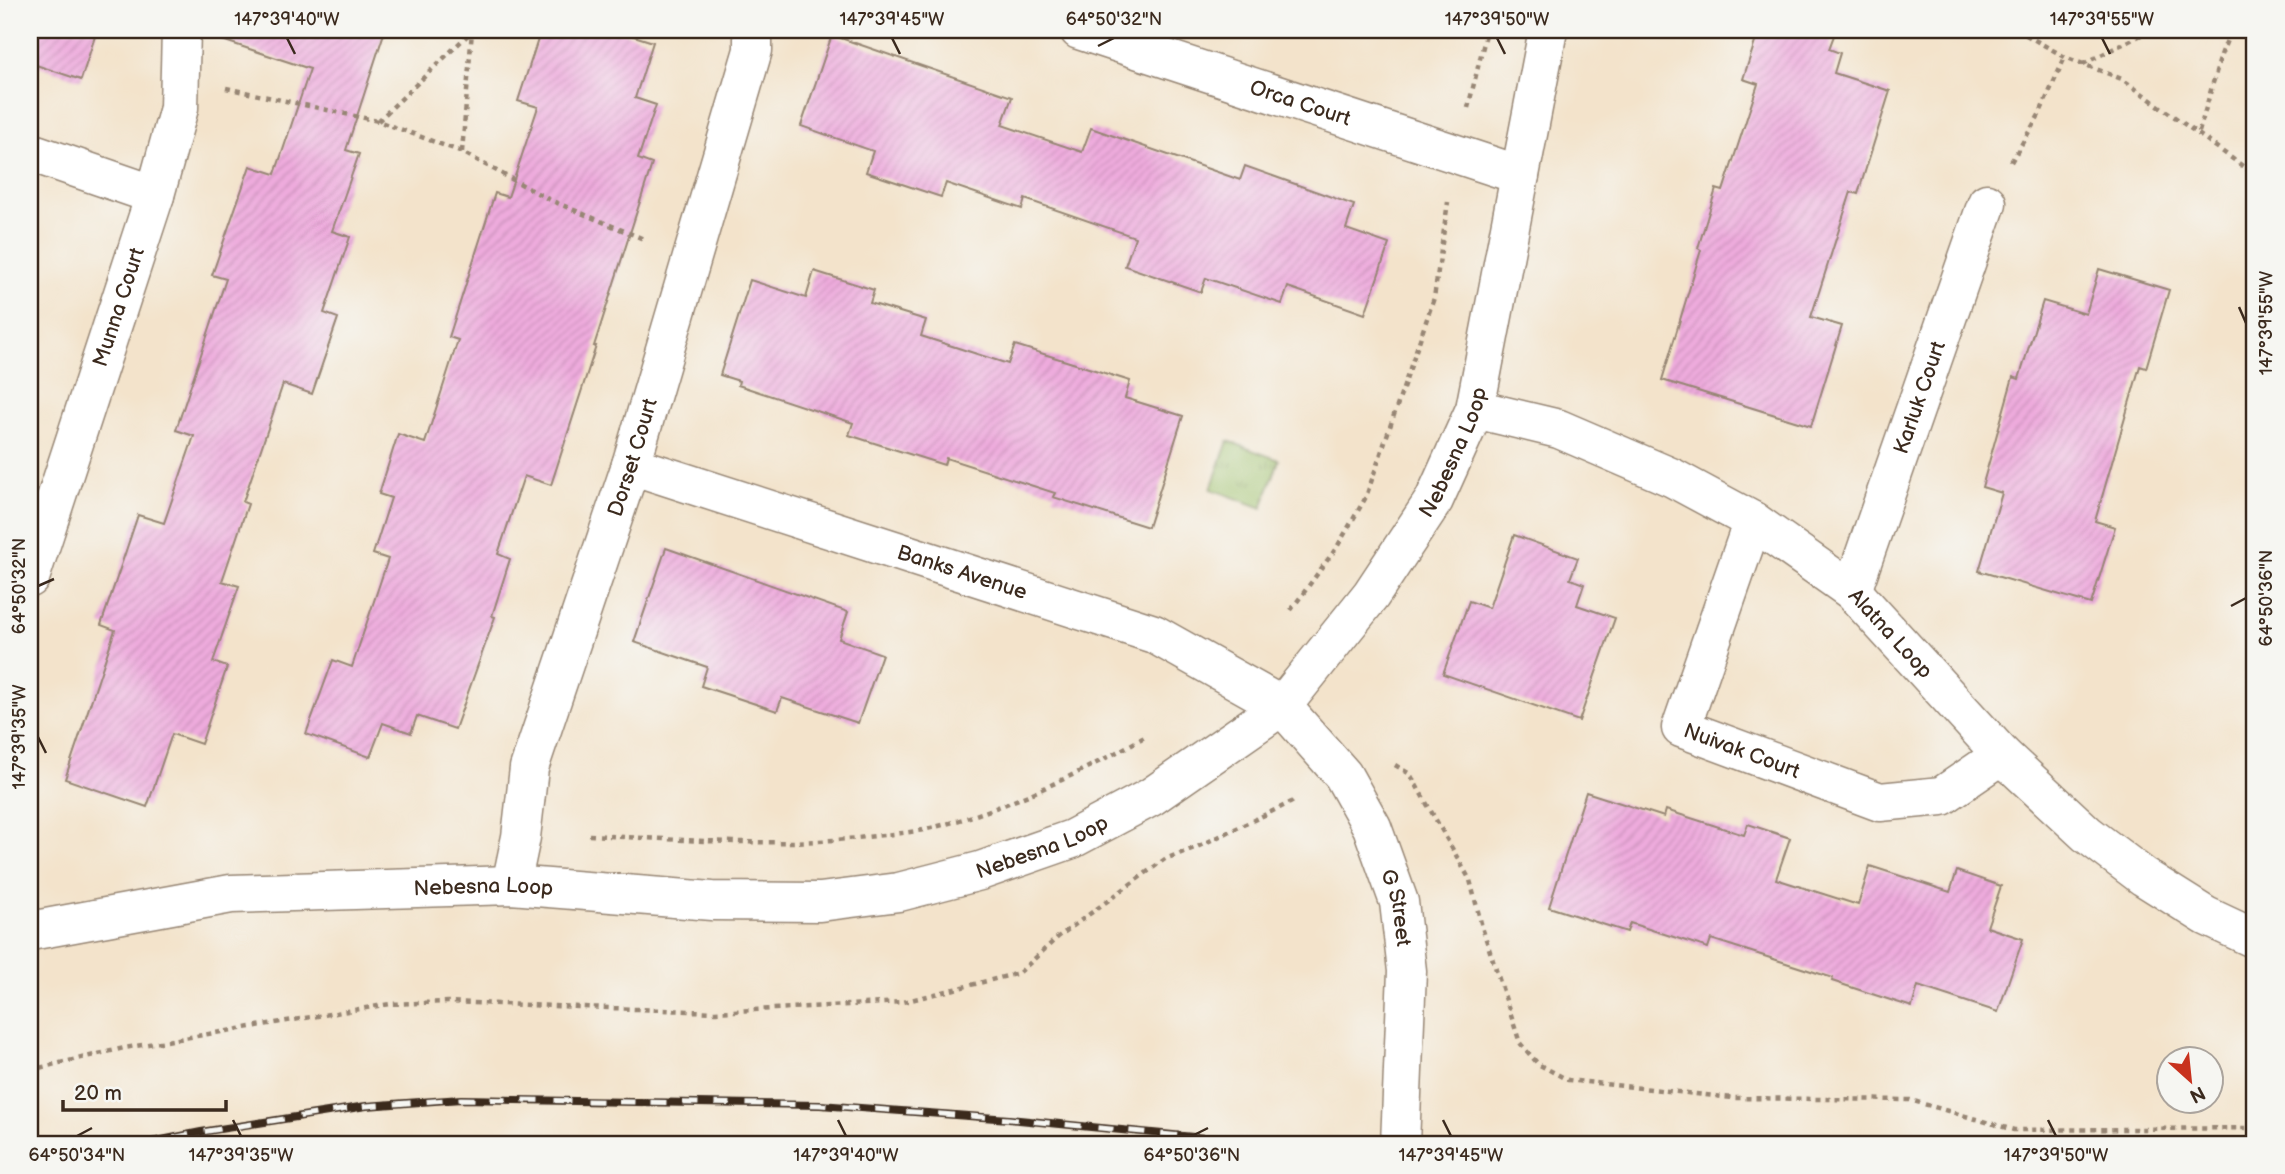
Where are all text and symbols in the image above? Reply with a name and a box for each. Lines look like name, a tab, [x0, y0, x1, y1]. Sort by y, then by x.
text: 147°39'40"W	[234, 9, 340, 30]
text: 147°39'45"W	[840, 9, 945, 30]
text: 64°50'32"N	[1066, 9, 1162, 30]
text: 147°39'50"W	[1445, 9, 1550, 30]
text: 147°39'55"W	[2050, 9, 2155, 30]
street label: Orca Court	[1247, 75, 1354, 131]
street label: Munna Court	[87, 244, 150, 370]
text: 147°39'55"W	[2256, 270, 2277, 375]
street label: Karluk Court	[1888, 337, 1951, 457]
street label: Nebesna Loop	[1414, 385, 1491, 522]
street label: Dorset Court	[602, 395, 663, 519]
text: 64°50'32"N	[9, 538, 30, 634]
street label: Banks Avenue	[894, 539, 1030, 605]
text: 64°50'36"N	[2256, 550, 2277, 646]
street label: Alatna Loop	[1844, 583, 1938, 683]
text: 147°39'35"W	[9, 684, 30, 790]
street label: Nuivak Court	[1680, 718, 1804, 784]
street label: Nebesna Loop	[973, 810, 1112, 884]
street label: G Street	[1376, 866, 1417, 948]
street label: Nebesna Loop	[413, 872, 554, 901]
north arrow	[2156, 1044, 2226, 1114]
scale bar	[63, 1069, 226, 1113]
text: N	[2185, 1080, 2209, 1107]
text: 20 m	[74, 1081, 122, 1106]
text: 64°50'34"N	[29, 1145, 125, 1166]
text: 147°39'35"W	[188, 1145, 294, 1166]
text: 147°39'40"W	[793, 1145, 899, 1166]
text: 64°50'36"N	[1144, 1145, 1240, 1166]
text: 147°39'45"W	[1399, 1145, 1504, 1166]
text: 147°39'50"W	[2004, 1145, 2109, 1166]

